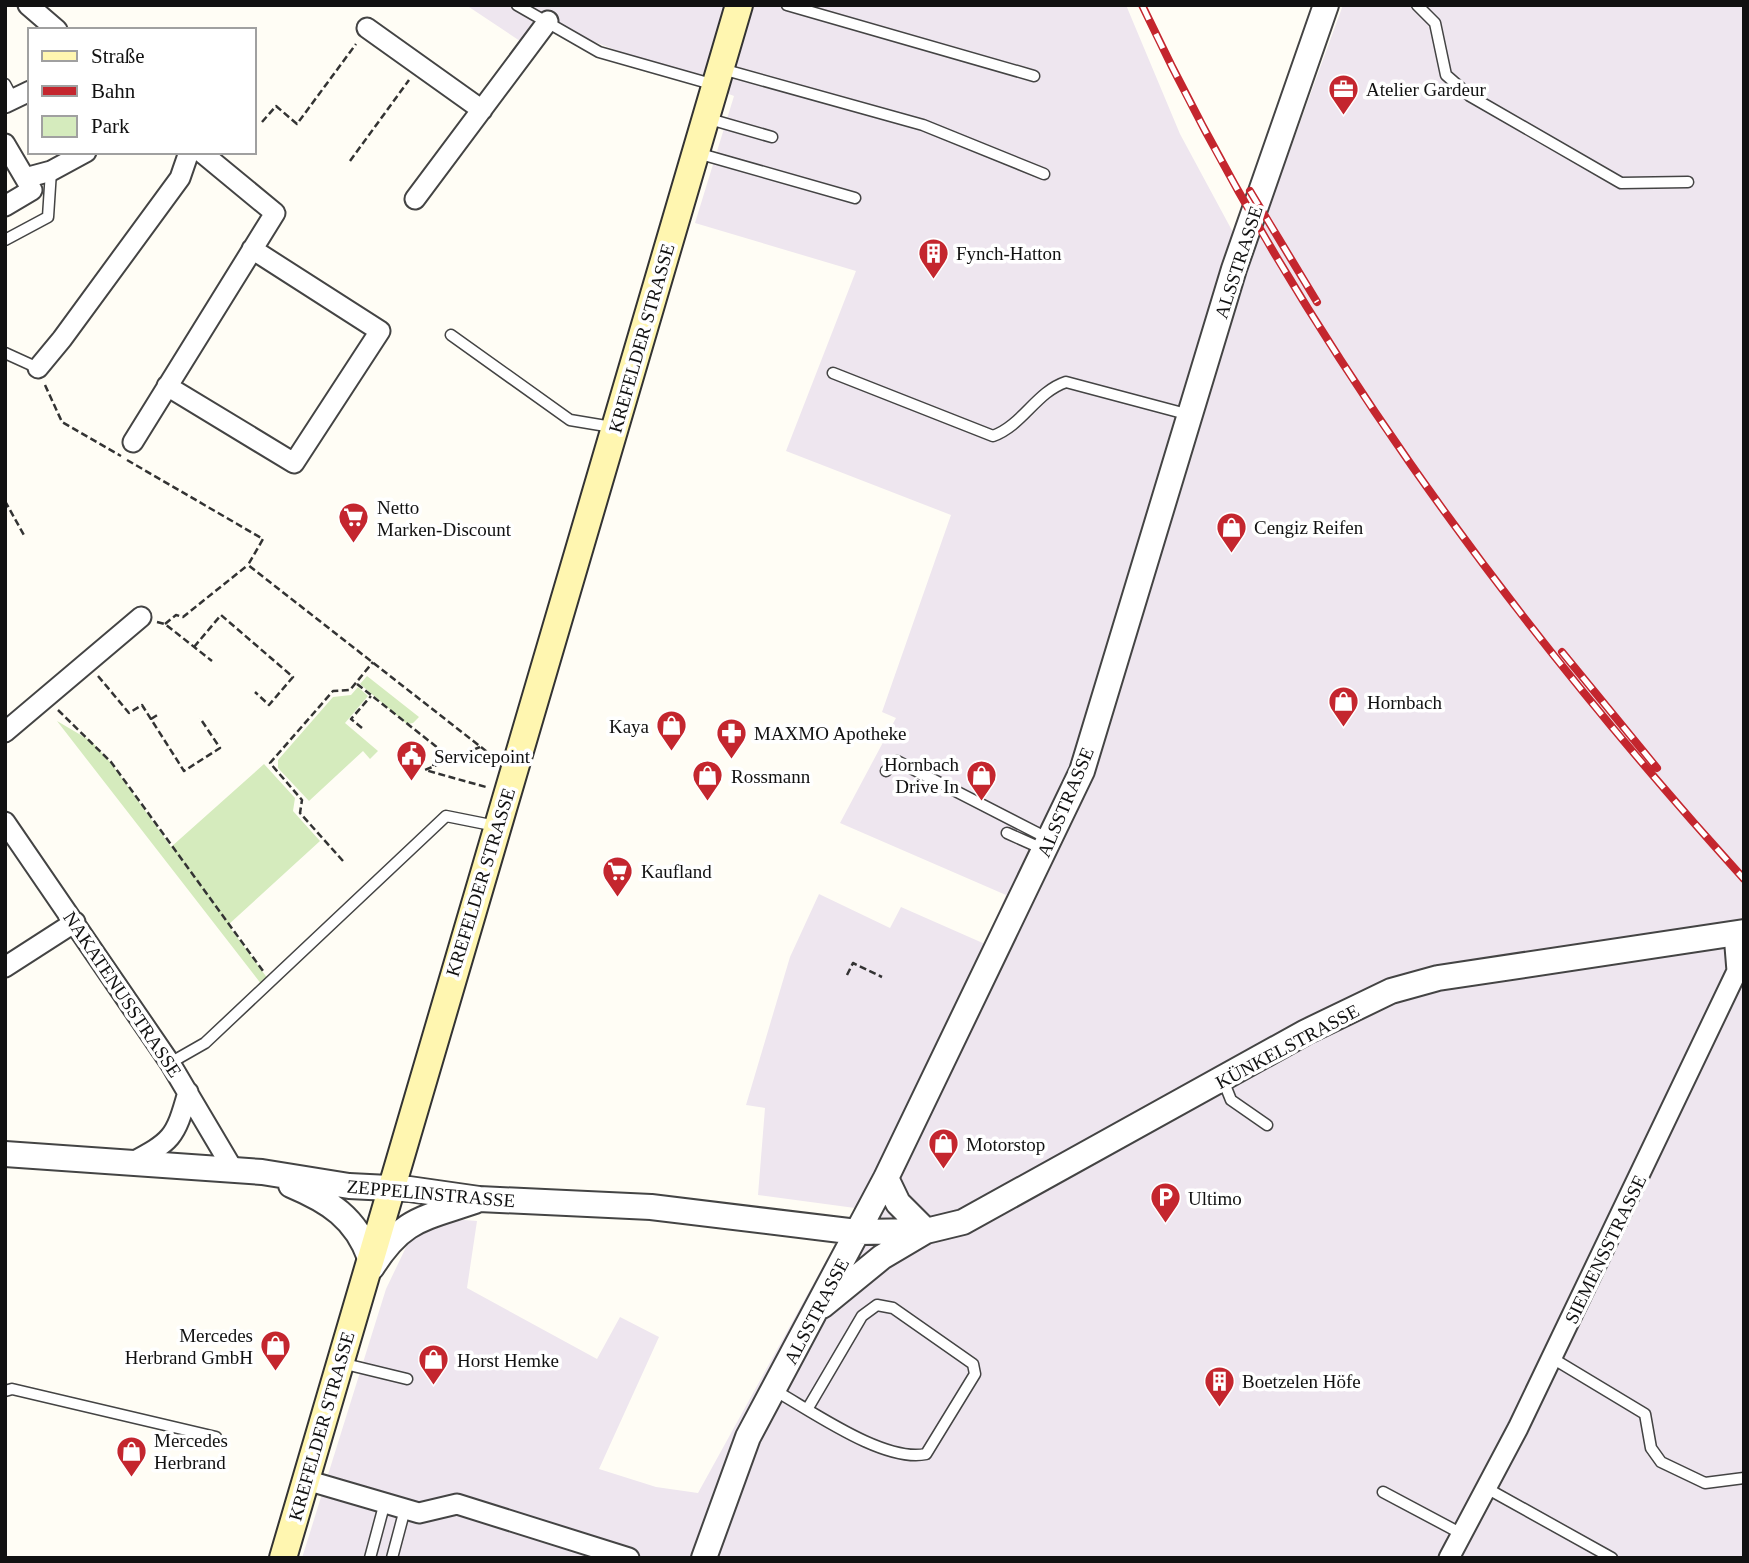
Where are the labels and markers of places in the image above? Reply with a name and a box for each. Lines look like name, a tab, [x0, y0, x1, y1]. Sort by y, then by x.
office icon: Atelier Gardeur	[1326, 72, 1360, 116]
place label: Atelier Gardeur	[1366, 79, 1486, 100]
building icon: Fynch-Hatton	[916, 236, 950, 280]
place label: Fynch-Hatton	[956, 243, 1062, 264]
place label: Netto Marken-Discount	[377, 497, 512, 540]
supermarket icon: Netto Marken-Discount	[337, 501, 371, 545]
shop icon: Cengiz Reifen	[1214, 510, 1248, 554]
place label: Cengiz Reifen	[1254, 517, 1364, 538]
shop icon: Hornbach	[1327, 685, 1361, 729]
place label: Hornbach	[1367, 692, 1442, 713]
shop icon: Kaya	[655, 709, 689, 753]
place label: Kaya	[609, 716, 650, 737]
pharmacy icon: MAXMO Apotheke	[714, 716, 748, 760]
place label: MAXMO Apotheke	[754, 723, 907, 744]
public building icon: Servicepoint	[394, 739, 428, 783]
place label: Servicepoint	[434, 746, 531, 767]
place label: Hornbach Drive In	[884, 754, 959, 797]
shop icon: Hornbach Drive In	[965, 758, 999, 802]
shop icon: Rossmann	[691, 759, 725, 803]
place label: Rossmann	[731, 766, 811, 787]
supermarket icon: Kaufland	[601, 854, 635, 898]
place label: Kaufland	[641, 861, 712, 882]
shop icon: Motorstop	[926, 1127, 960, 1171]
place label: Motorstop	[966, 1134, 1045, 1155]
parking icon: Ultimo	[1148, 1181, 1182, 1225]
place label: Ultimo	[1188, 1188, 1242, 1209]
place label: Mercedes Herbrand GmbH	[125, 1325, 253, 1368]
shop icon: Mercedes Herbrand GmbH	[259, 1329, 293, 1373]
shop icon: Horst Hemke	[417, 1343, 451, 1387]
place label: Horst Hemke	[457, 1350, 559, 1371]
building icon: Boetzelen Höfe	[1202, 1364, 1236, 1408]
place label: Boetzelen Höfe	[1242, 1371, 1361, 1392]
place label: Mercedes Herbrand	[154, 1430, 228, 1473]
shop icon: Mercedes Herbrand	[114, 1434, 148, 1478]

